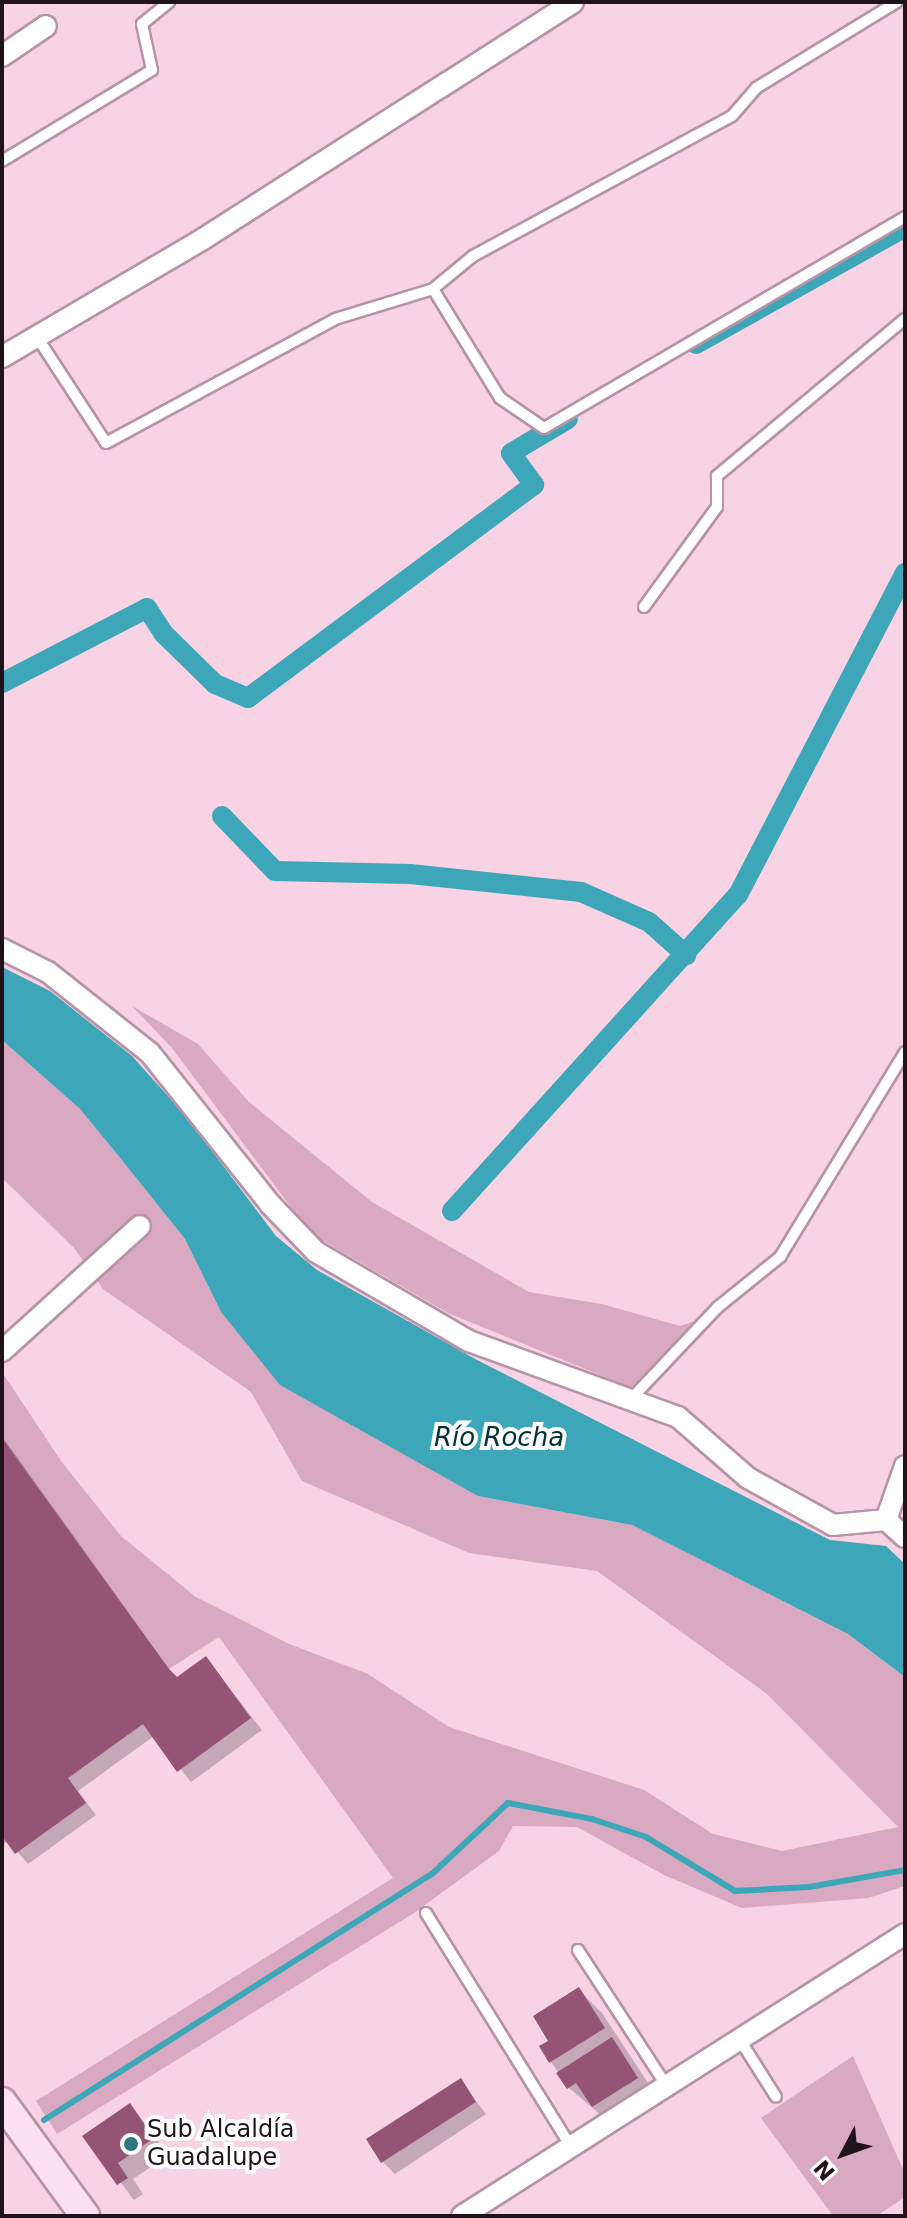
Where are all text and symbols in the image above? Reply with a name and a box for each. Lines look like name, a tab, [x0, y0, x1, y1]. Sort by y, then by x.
water label: Río Rocha	[434, 1422, 564, 1454]
north arrow	[803, 2114, 883, 2194]
place label: Sub Alcaldía Guadalupe	[147, 2116, 295, 2172]
marker: Sub Alcaldía Guadalupe	[122, 2135, 140, 2153]
text: N	[809, 2155, 840, 2185]

